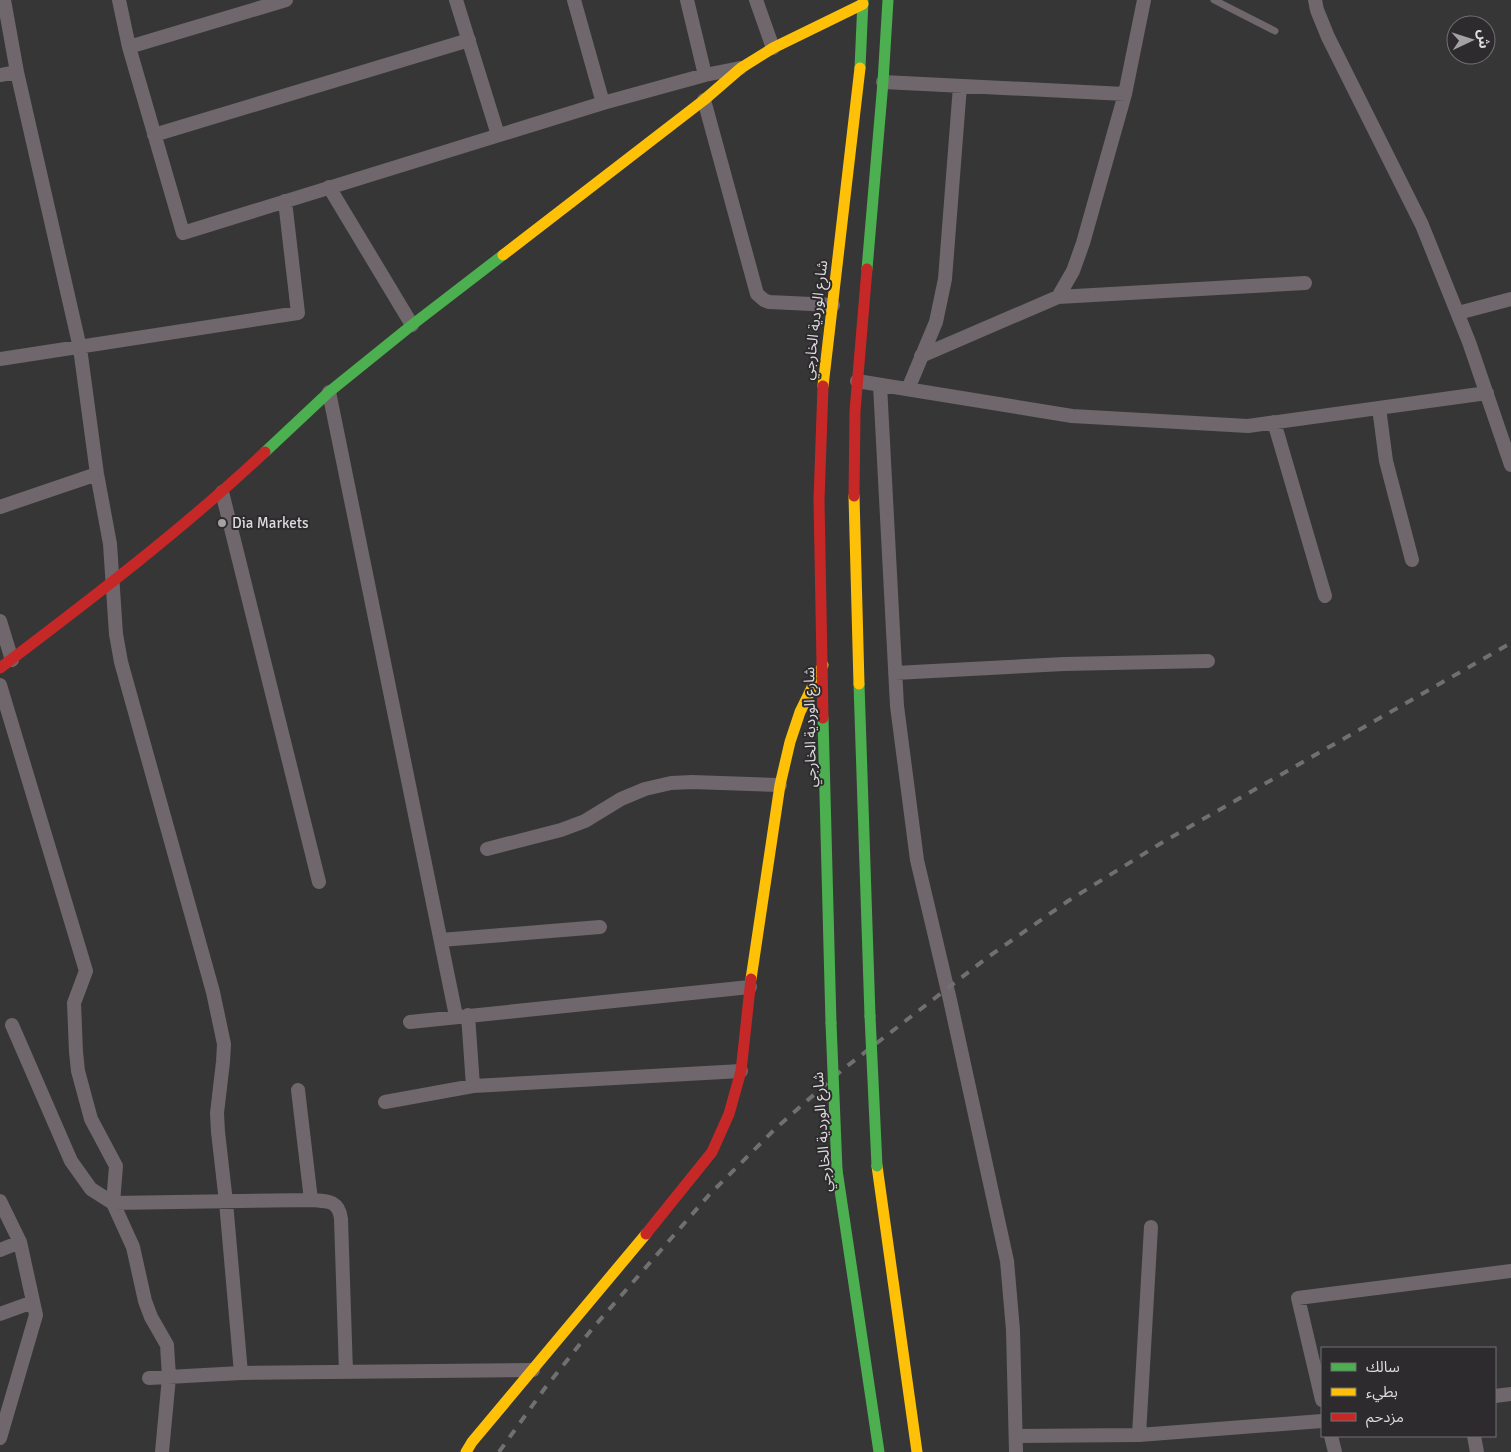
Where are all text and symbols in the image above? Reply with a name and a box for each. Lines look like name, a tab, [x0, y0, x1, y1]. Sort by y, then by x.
north arrow	[1446, 15, 1496, 65]
text: ش	[1474, 29, 1493, 49]
street label: شارع الوردية الخارجي	[799, 259, 834, 381]
place label: Dia Markets	[232, 514, 309, 532]
marker: Dia Markets	[216, 517, 228, 529]
street label: شارع الوردية الخارجي	[800, 666, 823, 787]
street label: شارع الوردية الخارجي	[809, 1071, 838, 1193]
legend	[1321, 1347, 1496, 1437]
text: سالك	[1366, 1358, 1400, 1376]
text: بطيء	[1366, 1383, 1398, 1403]
text: مزدحم	[1366, 1408, 1404, 1428]

